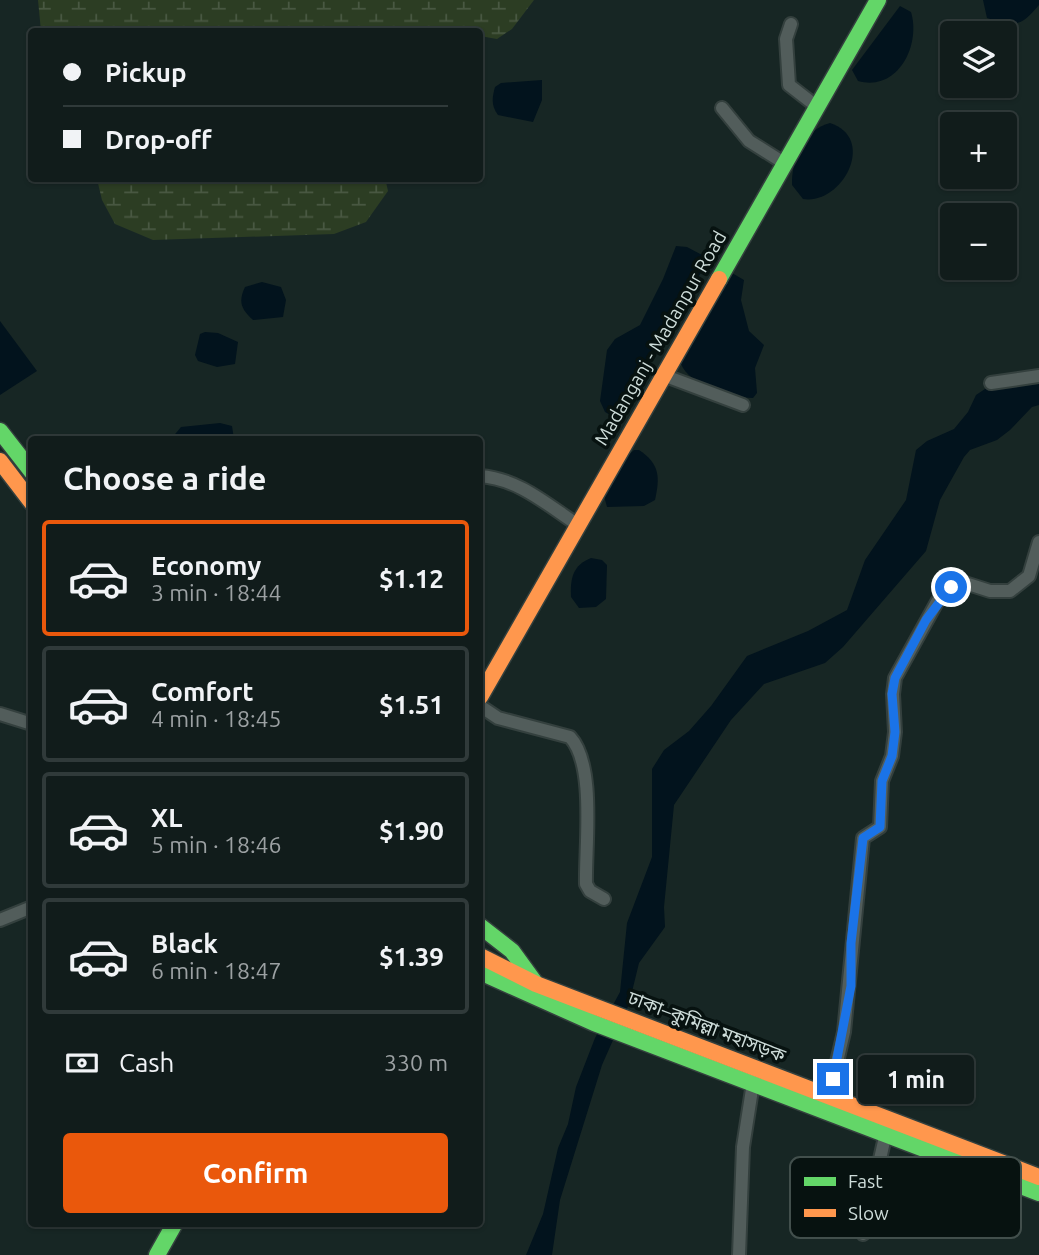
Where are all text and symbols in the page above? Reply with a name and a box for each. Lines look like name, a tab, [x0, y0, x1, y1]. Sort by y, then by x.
map controls	[940, 21, 1017, 280]
button: layers	[940, 21, 1017, 98]
text: Pickup	[105, 58, 187, 87]
button: +	[940, 112, 1017, 189]
text: Drop-off	[105, 125, 212, 154]
button: −	[940, 203, 1017, 280]
street label: Madanganj - Madanpur Road	[590, 227, 730, 449]
text: Choose a ride	[63, 460, 266, 496]
icon: car	[67, 547, 130, 610]
text: Economy	[151, 551, 261, 580]
text: $1.12	[379, 564, 444, 593]
route start	[935, 571, 967, 603]
text: 3 min · 18:44	[151, 580, 282, 605]
icon: car	[67, 673, 130, 736]
text: Comfort	[151, 677, 254, 706]
text: $1.51	[379, 690, 444, 719]
text: 4 min · 18:45	[151, 706, 282, 731]
icon: car	[67, 799, 130, 862]
text: XL	[151, 803, 182, 832]
text: $1.90	[379, 816, 444, 845]
text: 5 min · 18:46	[151, 832, 282, 857]
icon: car	[67, 925, 130, 988]
text: Black	[151, 929, 218, 958]
text: $1.39	[379, 942, 444, 971]
text: 6 min · 18:47	[151, 958, 282, 983]
street label: ঢাকা–কুমিল্লা মহাসড়ক	[624, 985, 789, 1067]
icon: cash	[63, 1044, 101, 1082]
text: Cash	[119, 1048, 174, 1077]
text: 330 m	[384, 1050, 448, 1075]
callout: 1 min	[858, 1054, 973, 1104]
route end	[817, 1063, 849, 1095]
text: 1 min	[887, 1067, 945, 1092]
button: Confirm	[63, 1133, 448, 1213]
legend	[790, 1157, 1021, 1238]
text: Fast	[848, 1170, 883, 1192]
text: Slow	[848, 1202, 889, 1224]

